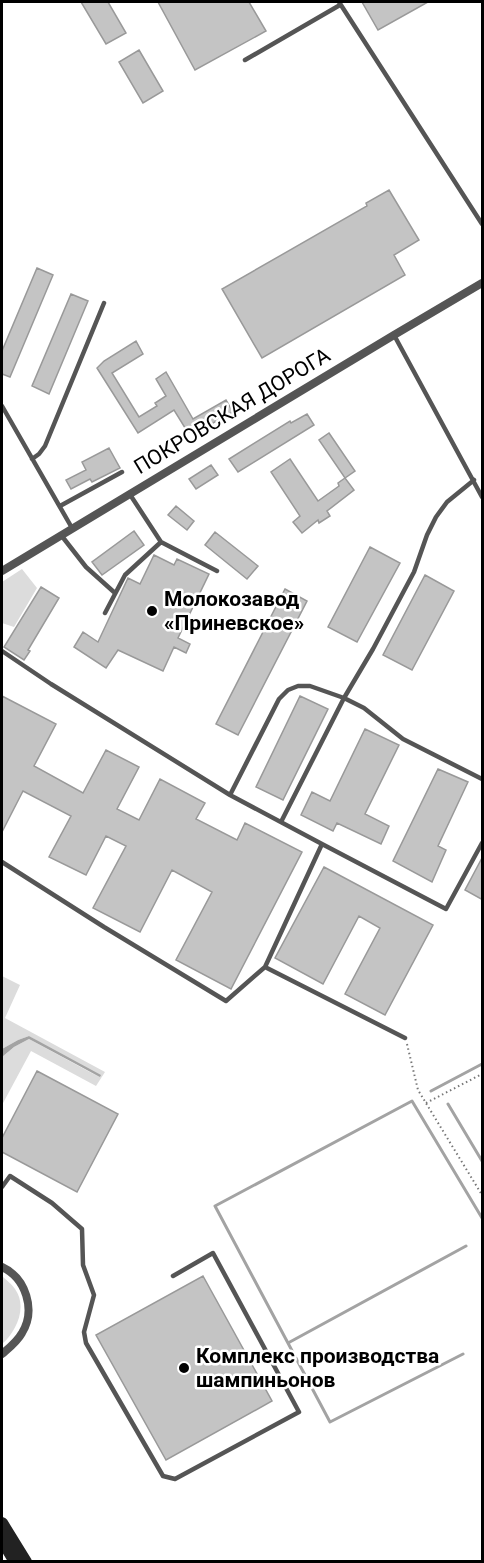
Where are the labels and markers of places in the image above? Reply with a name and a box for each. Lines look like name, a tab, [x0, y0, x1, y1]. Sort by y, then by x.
place label: Молокозавод «Приневское»	[164, 587, 304, 635]
marker: Молокозавод «Приневское»	[145, 604, 159, 618]
place label: Комплекс производства шампиньонов	[196, 1344, 439, 1392]
marker: Комплекс производства шампиньонов	[177, 1361, 191, 1375]

